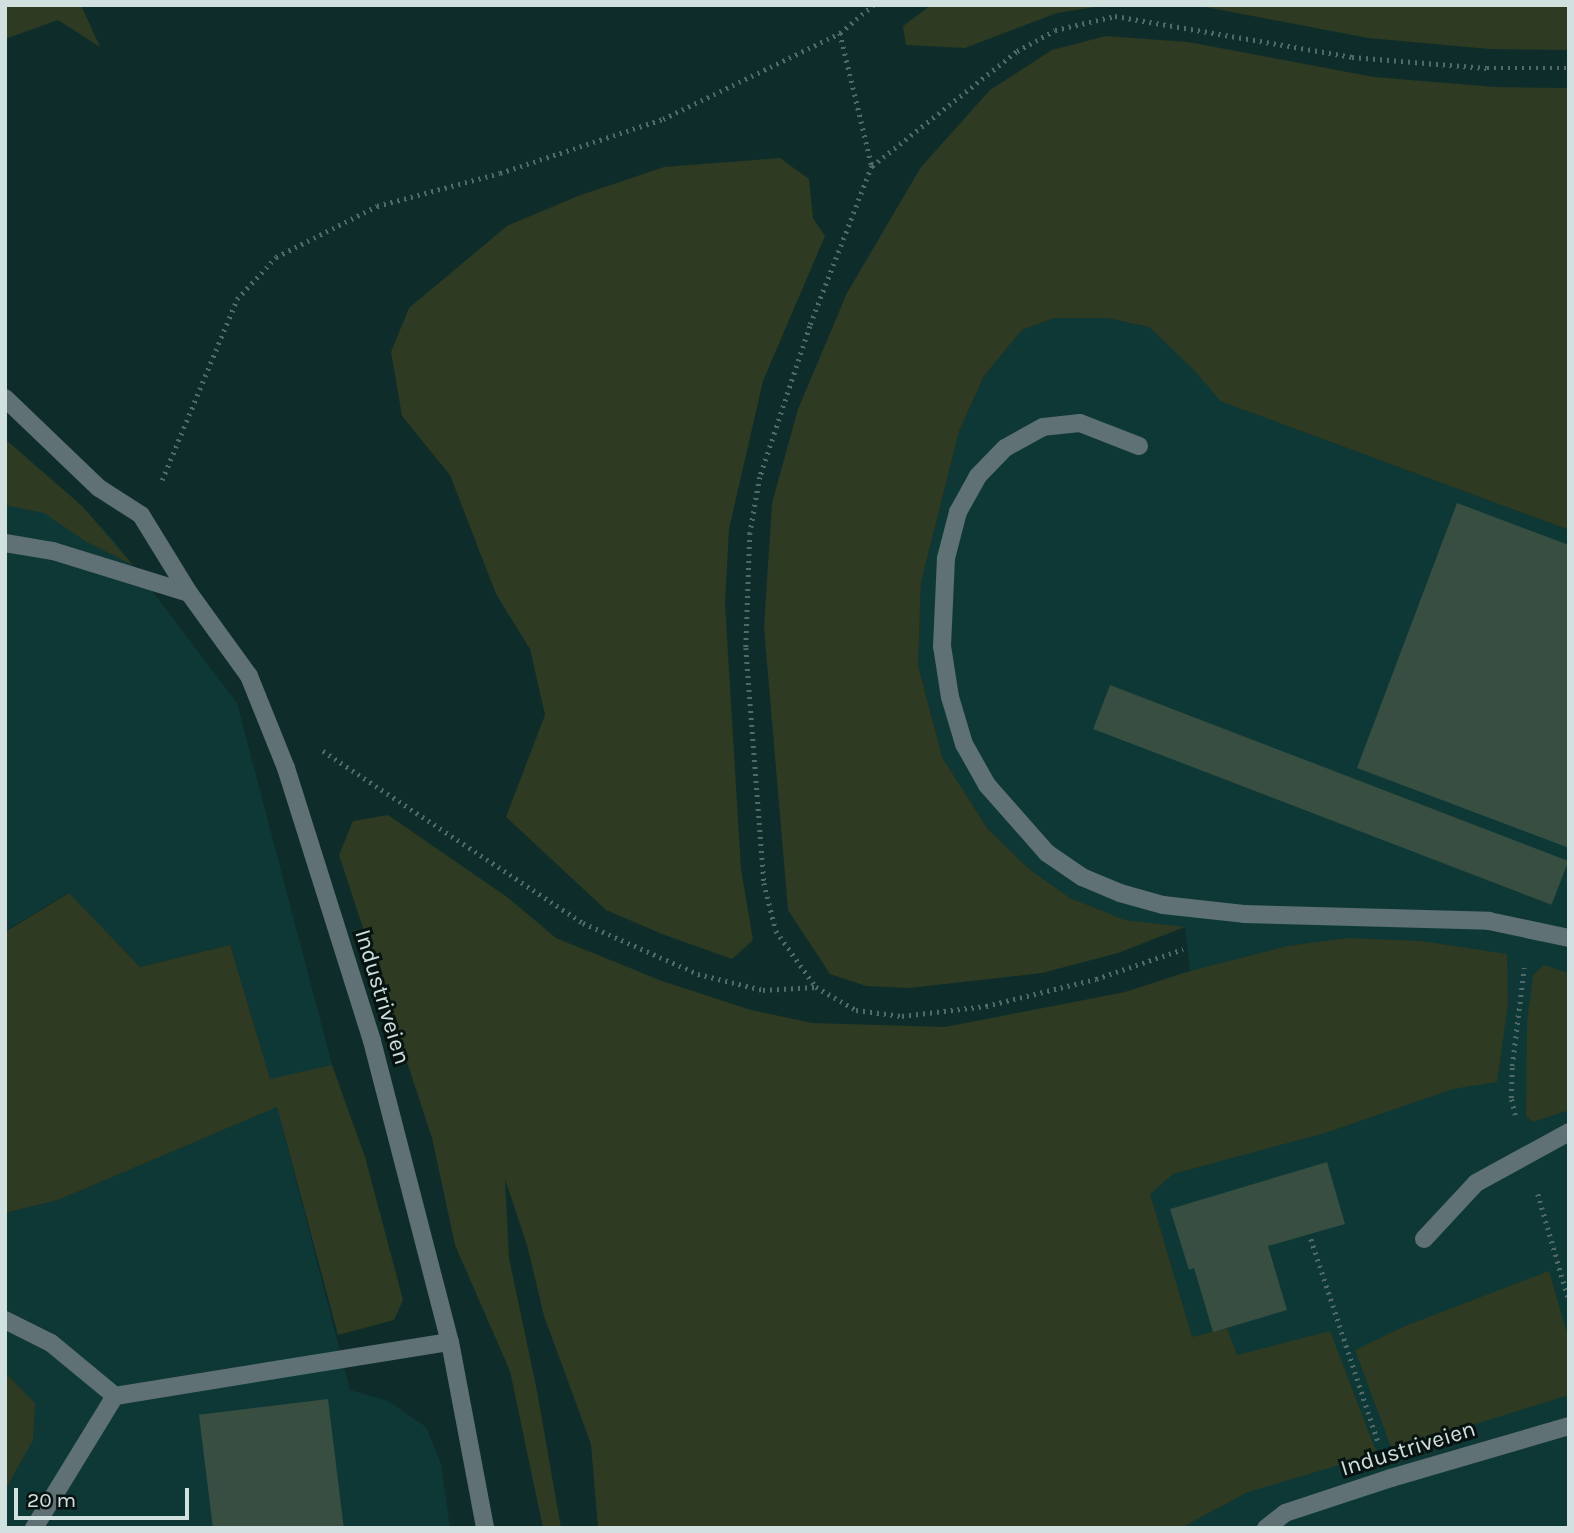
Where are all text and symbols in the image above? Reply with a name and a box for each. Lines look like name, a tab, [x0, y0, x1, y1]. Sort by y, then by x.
street label: Industriveien	[348, 926, 416, 1068]
street label: Industriveien	[1337, 1415, 1479, 1483]
scale bar	[18, 1474, 192, 1518]
text: 20 m	[27, 1488, 76, 1512]

